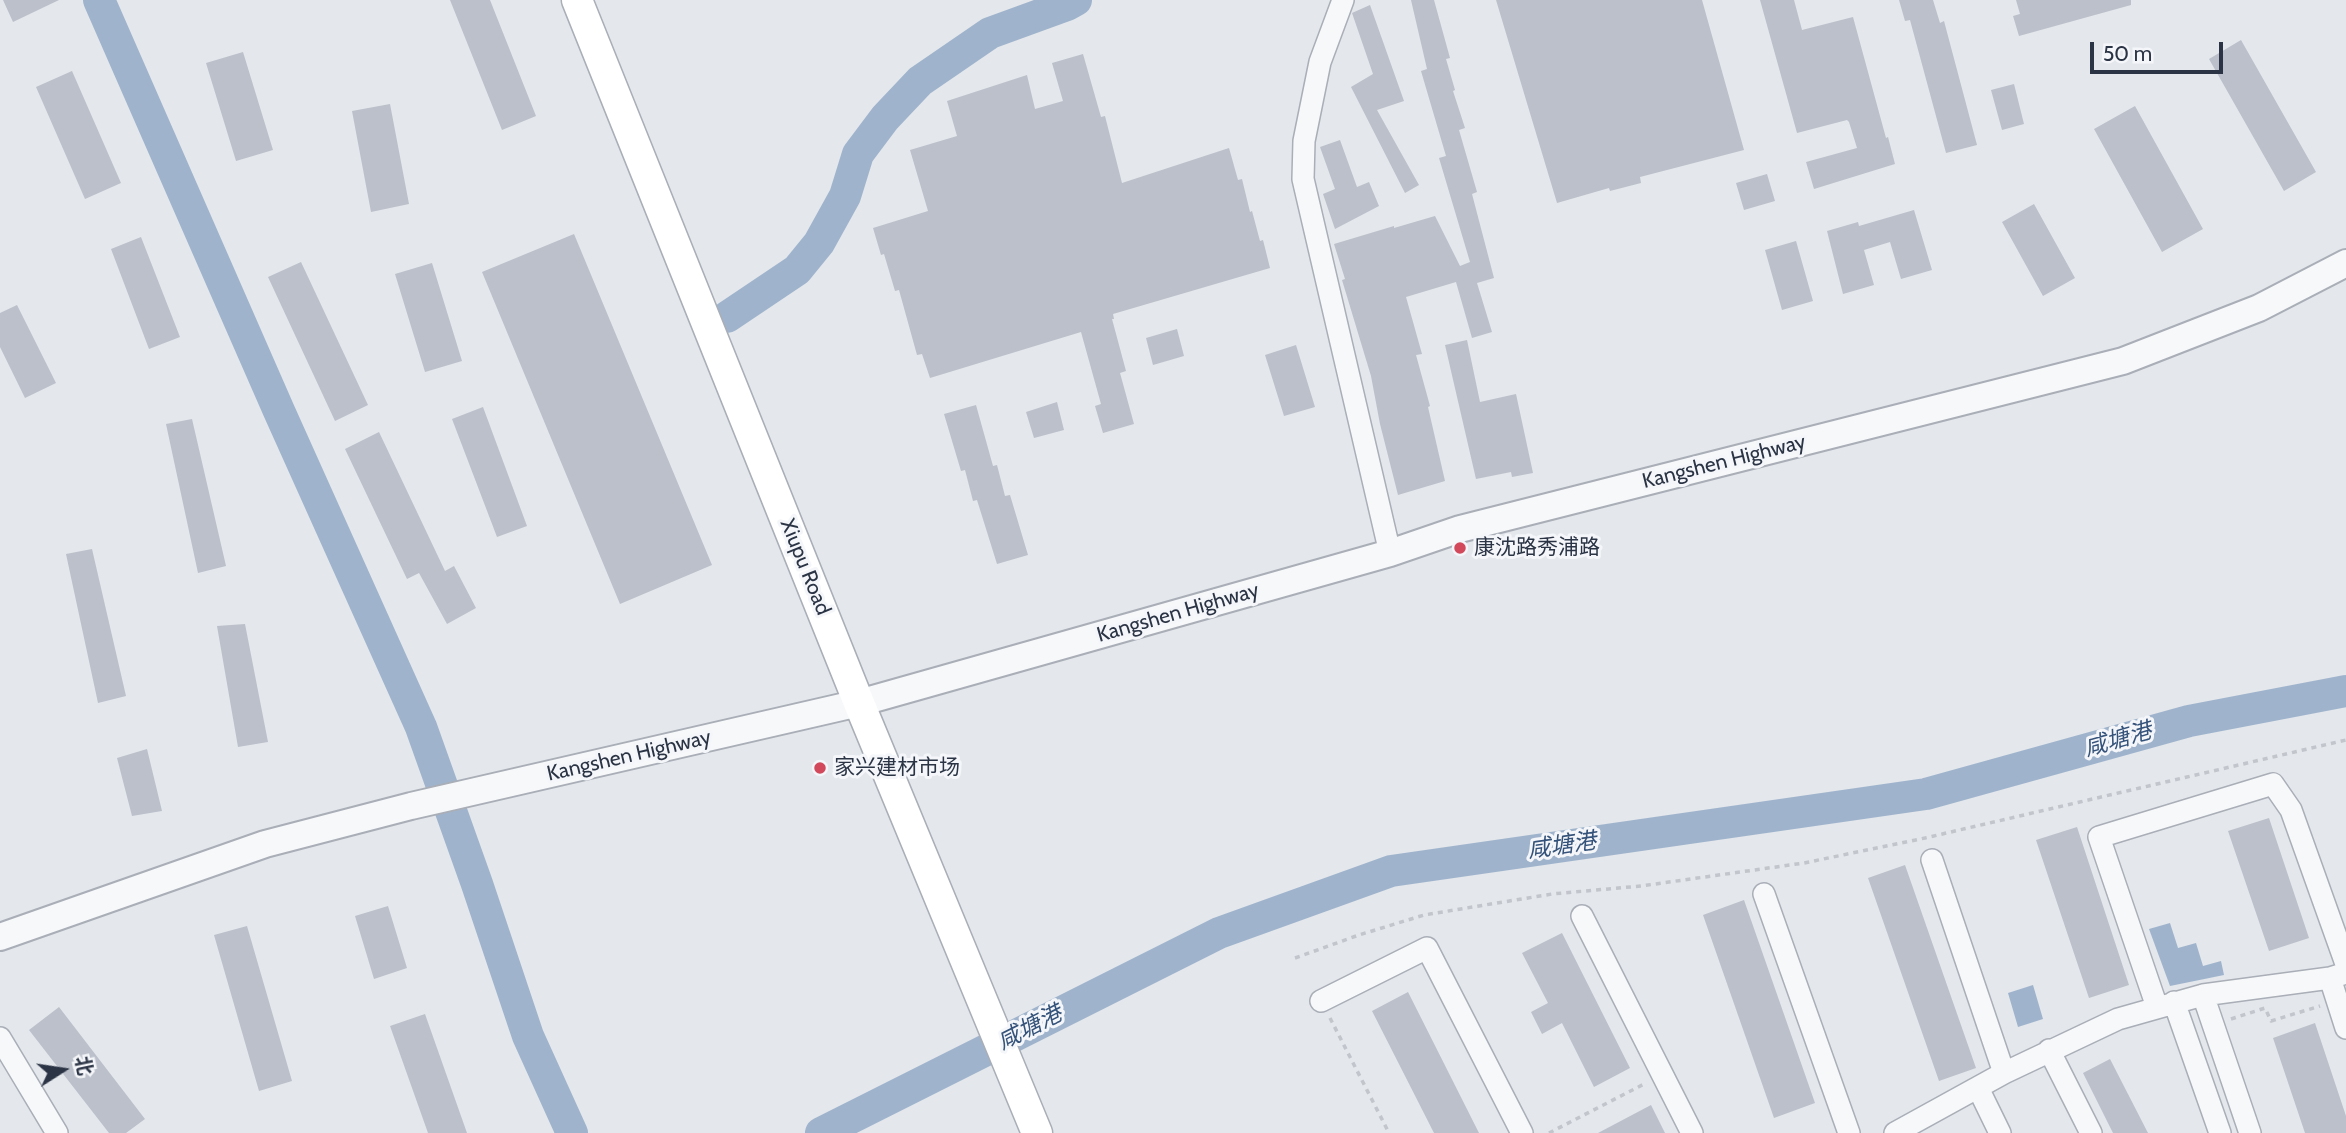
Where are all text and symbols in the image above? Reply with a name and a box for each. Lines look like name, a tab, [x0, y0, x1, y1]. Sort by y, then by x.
scale bar	[2094, 28, 2227, 72]
text: 50 m	[2103, 41, 2152, 66]
street label: Kangshen Highway	[1640, 429, 1808, 495]
street label: Xiupu Road	[774, 515, 836, 619]
place label: 康沈路秀浦路	[1474, 535, 1600, 561]
marker: 康沈路秀浦路	[1452, 540, 1468, 556]
street label: Kangshen Highway	[1094, 578, 1262, 648]
water label: 咸塘港	[2081, 717, 2155, 763]
street label: Kangshen Highway	[545, 725, 713, 787]
place label: 家兴建材市场	[834, 755, 960, 781]
marker: 家兴建材市场	[812, 760, 828, 776]
water label: 咸塘港	[1526, 828, 1598, 864]
water label: 咸塘港	[993, 1000, 1067, 1056]
north arrow	[28, 1035, 98, 1105]
text: 北	[71, 1054, 97, 1077]

